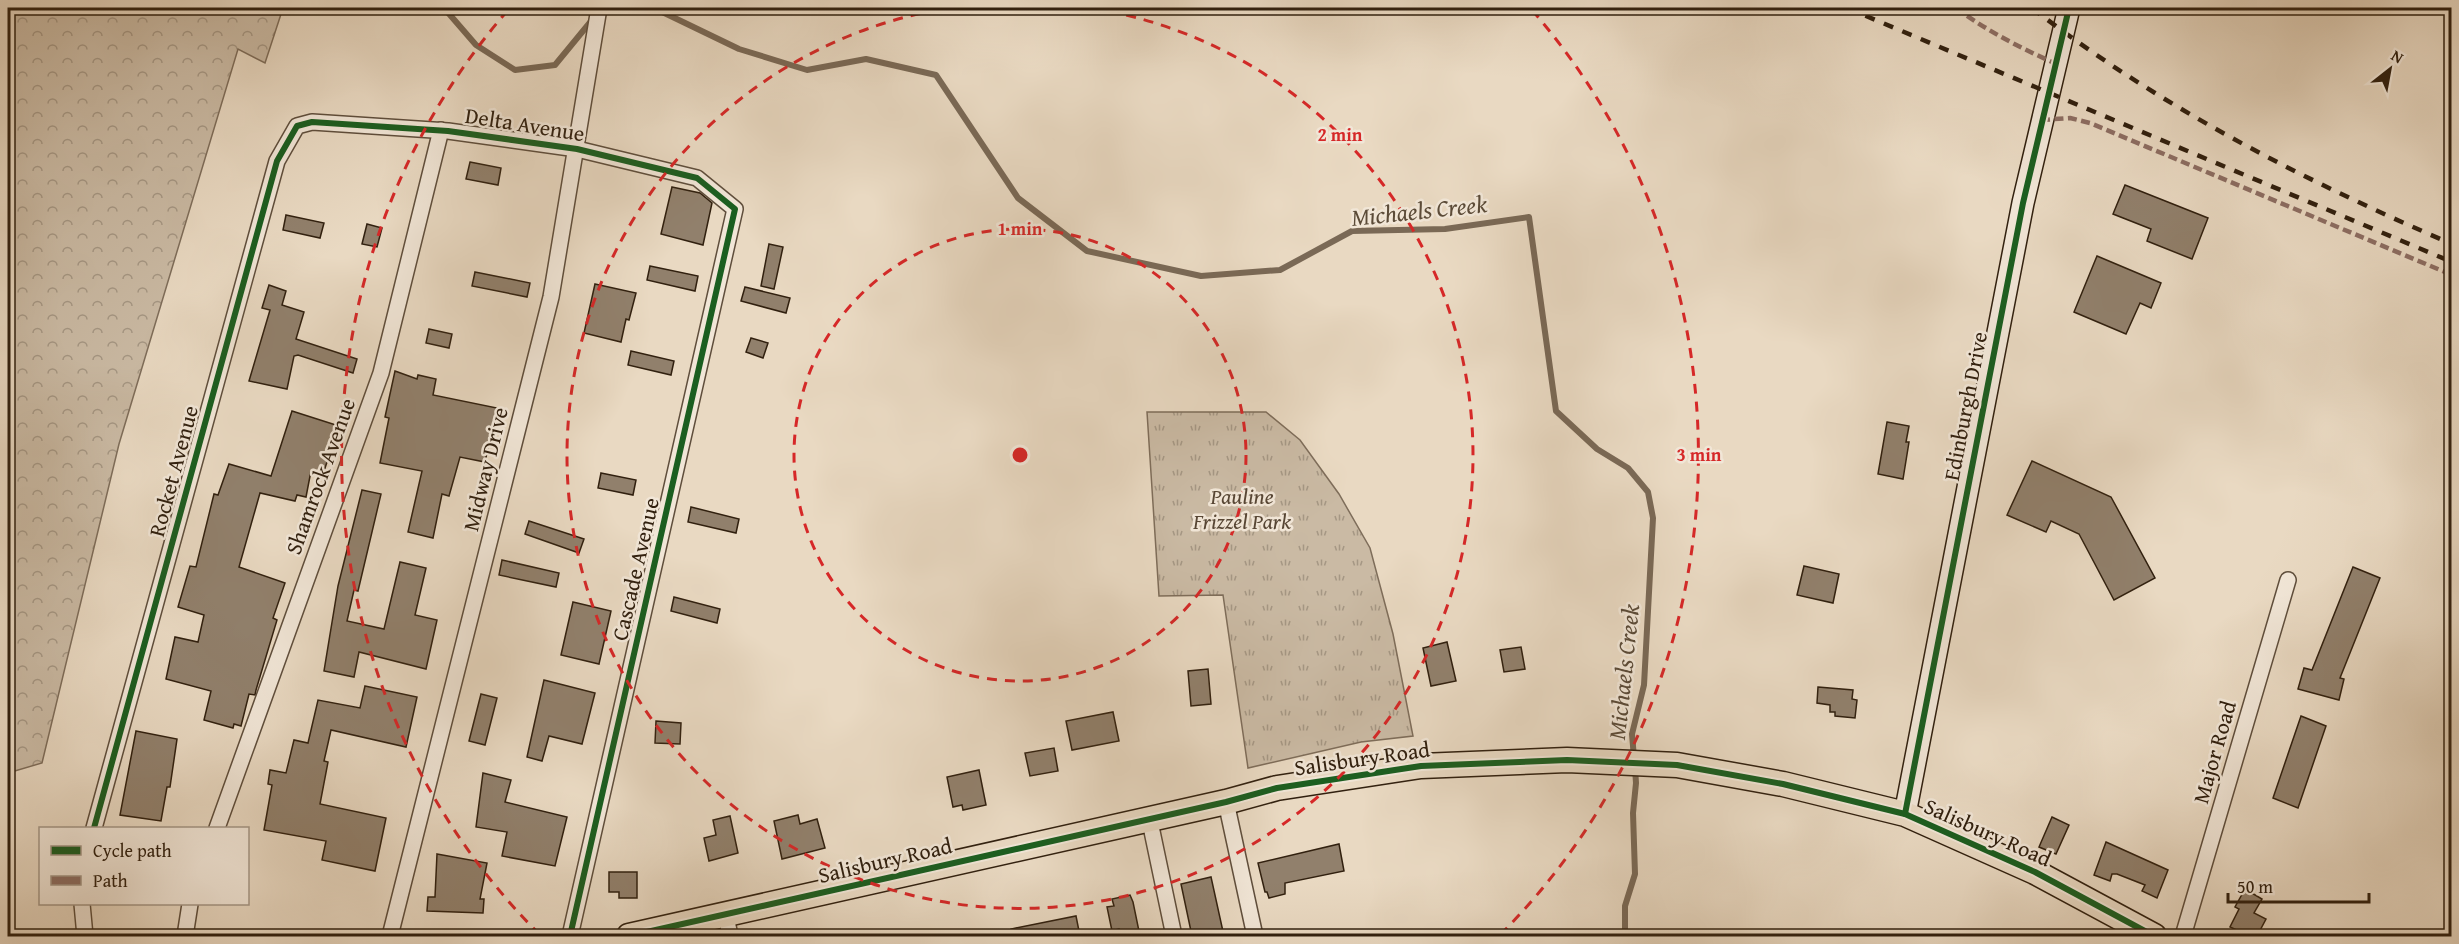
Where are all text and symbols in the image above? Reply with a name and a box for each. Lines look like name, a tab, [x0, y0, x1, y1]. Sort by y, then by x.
north arrow	[2360, 39, 2420, 99]
text: N	[2387, 43, 2409, 69]
street label: Delta Avenue	[463, 99, 587, 149]
text: 2 min	[1318, 121, 1363, 148]
water label: Michaels Creek	[1349, 186, 1489, 235]
text: 1 min	[998, 215, 1043, 242]
street label: Edinburgh Drive	[1935, 329, 1995, 483]
street label: Shamrock Avenue	[277, 393, 363, 559]
street label: Rocket Avenue	[140, 402, 206, 540]
street label: Midway Drive	[454, 404, 516, 534]
text: 3 min	[1677, 441, 1722, 468]
centre of rings	[1010, 445, 1030, 465]
park label: Pauline Frizzel Park	[1192, 480, 1292, 537]
street label: Cascade Avenue	[603, 494, 667, 644]
water label: Michaels Creek	[1599, 602, 1648, 741]
street label: Major Road	[2184, 697, 2244, 807]
street label: Salisbury Road	[1292, 733, 1432, 783]
street label: Salisbury Road	[1919, 790, 2057, 874]
legend	[39, 827, 249, 905]
street label: Salisbury Road	[815, 829, 955, 891]
text: Cycle path	[93, 837, 172, 864]
scale bar	[2228, 866, 2369, 904]
text: Path	[93, 867, 128, 894]
text: 50 m	[2237, 873, 2273, 900]

